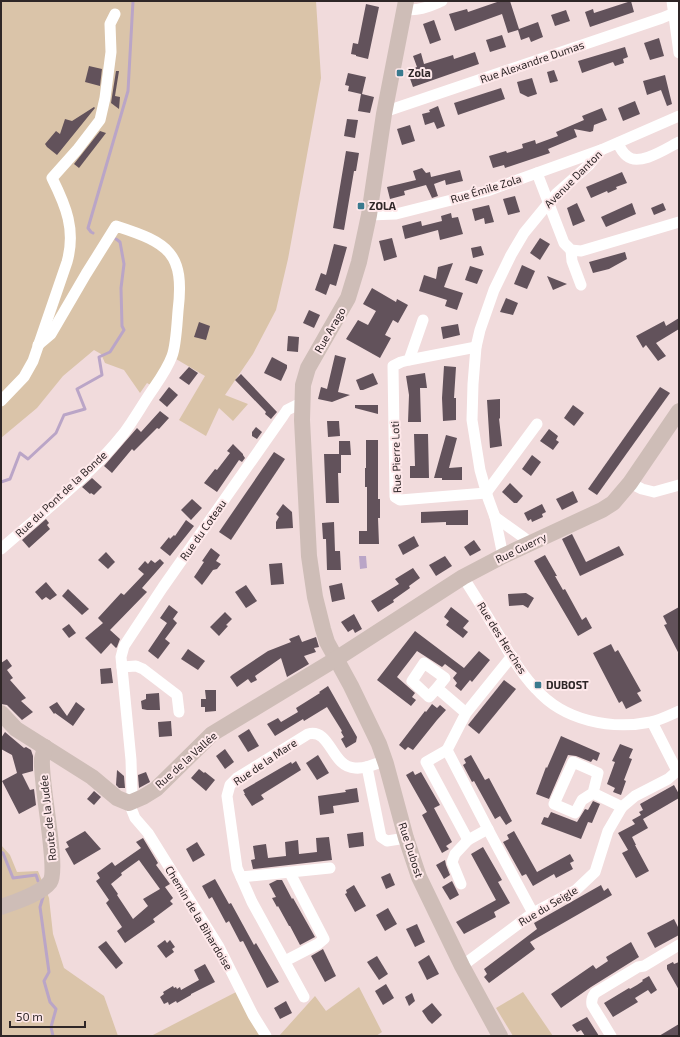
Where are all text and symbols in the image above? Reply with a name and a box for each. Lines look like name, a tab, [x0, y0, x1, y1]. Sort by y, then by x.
street label: Rue Alexandre Dumas	[478, 37, 586, 85]
place label: Zola	[408, 66, 431, 79]
marker: Zola	[395, 68, 405, 78]
street label: Avenue Danton	[541, 147, 604, 210]
street label: Rue Émile Zola	[449, 172, 523, 205]
place label: ZOLA	[369, 199, 397, 212]
marker: ZOLA	[356, 201, 366, 211]
street label: Rue Arago	[311, 304, 348, 355]
street label: Rue Pierre Loti	[388, 421, 403, 493]
street label: Rue du Pont de la Bonde	[12, 448, 109, 539]
street label: Rue du Coteau	[177, 497, 228, 563]
street label: Rue Guerry	[493, 530, 549, 565]
street label: Rue des Herches	[475, 599, 530, 676]
place label: DUBOST	[546, 678, 589, 691]
marker: DUBOST	[533, 680, 543, 690]
street label: Rue de la Vallée	[152, 729, 219, 791]
street label: Rue de la Mare	[231, 736, 299, 788]
street label: Route de la Judée	[37, 774, 58, 862]
street label: Rue Dubost	[396, 821, 427, 879]
street label: Chemin de la Bihardoise	[163, 863, 236, 972]
street label: Rue du Seigle	[516, 883, 580, 928]
scale bar	[10, 1003, 85, 1029]
text: 50 m	[16, 1009, 43, 1023]

